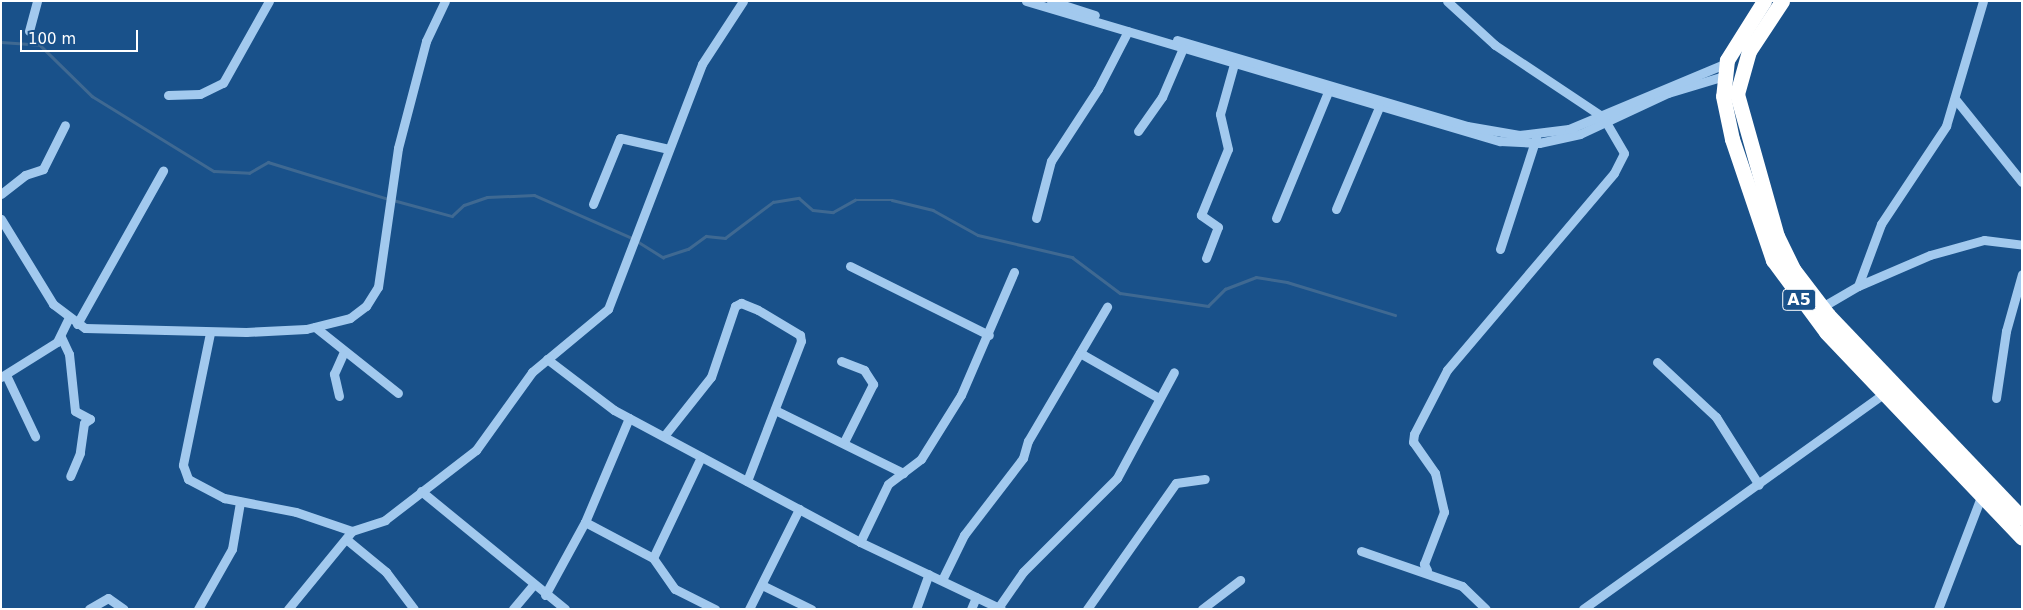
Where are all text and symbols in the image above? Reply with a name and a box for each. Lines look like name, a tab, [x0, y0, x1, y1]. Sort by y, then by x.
scale bar	[22, 20, 140, 52]
text: 100 m	[28, 30, 76, 48]
road number: A5	[1782, 286, 1816, 314]

